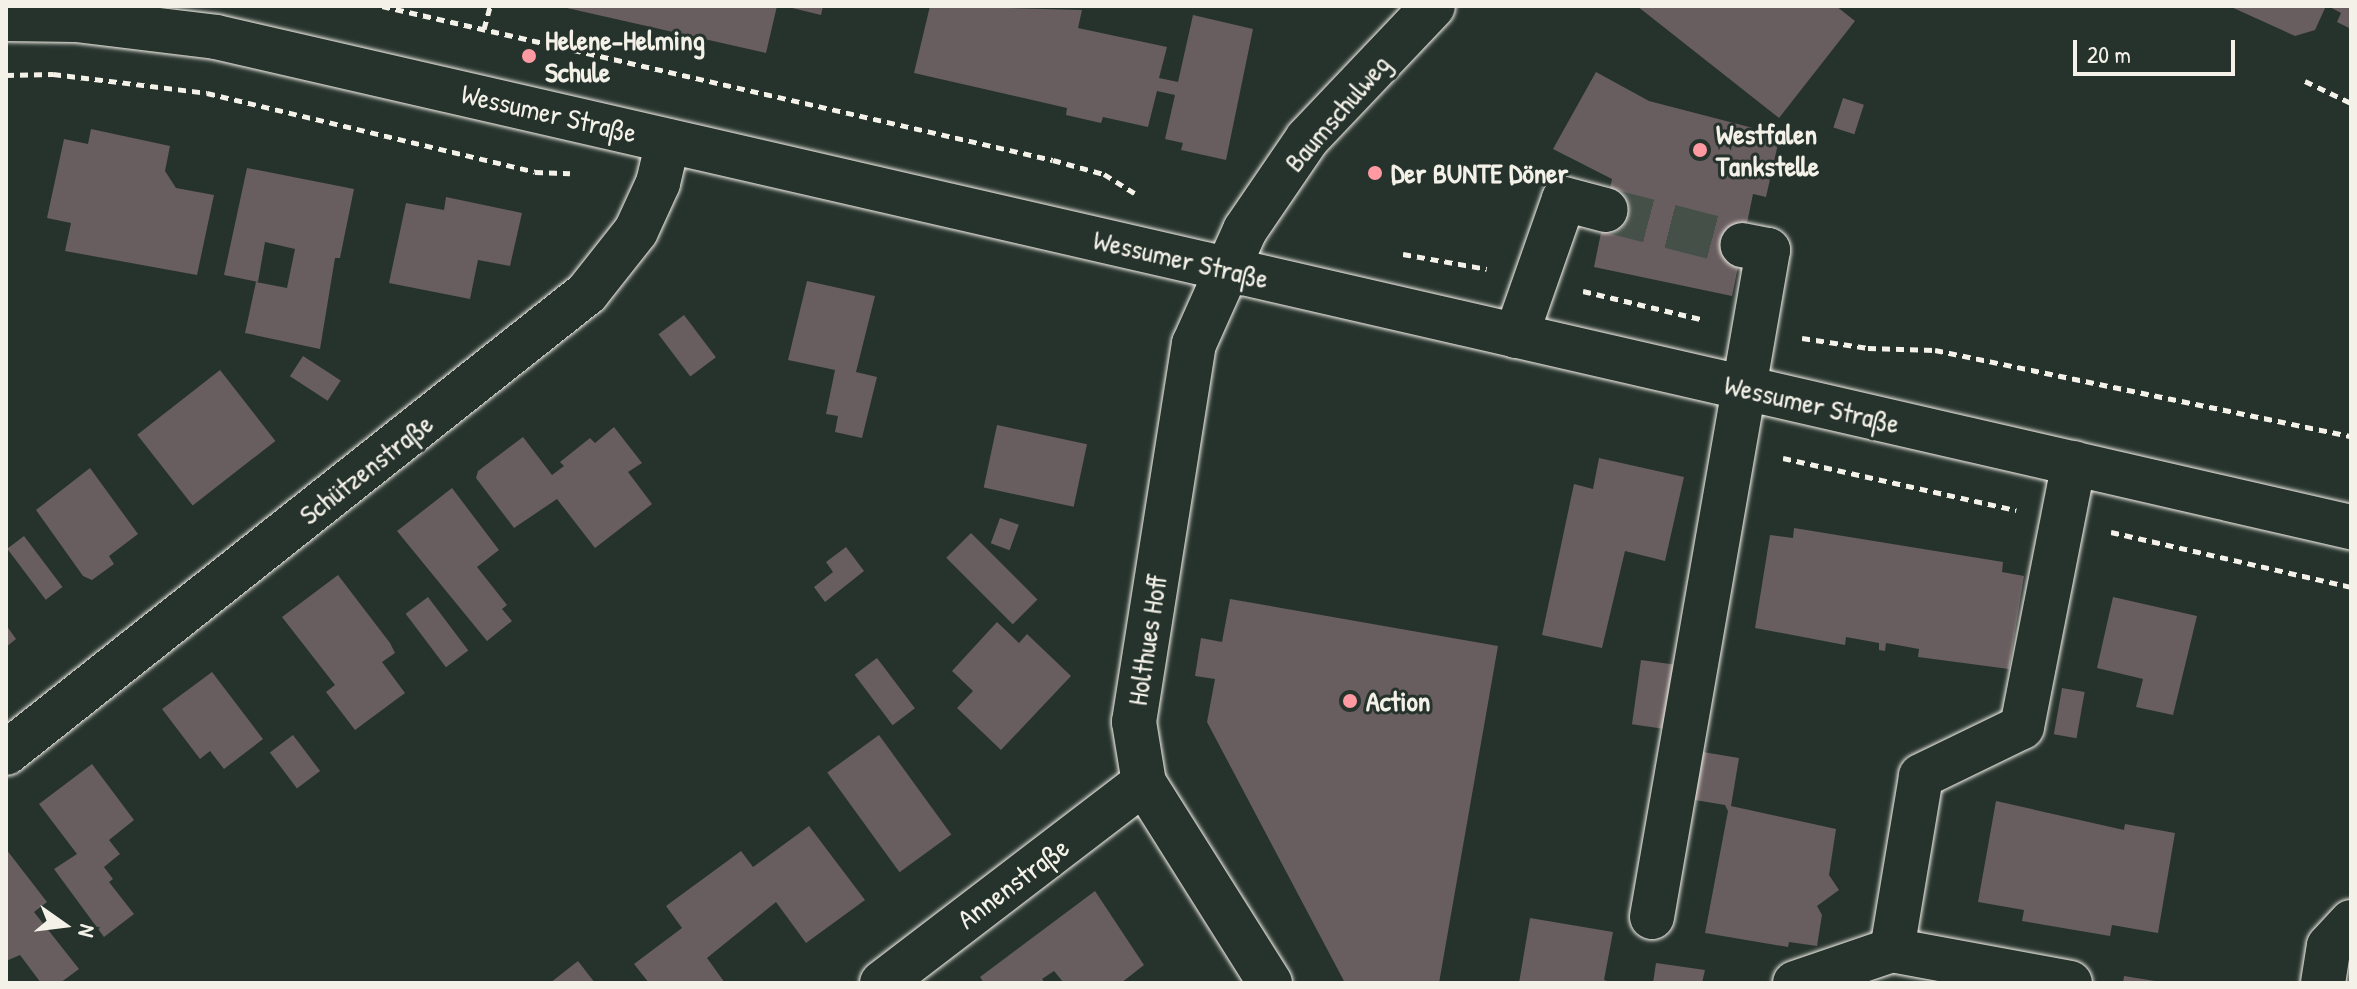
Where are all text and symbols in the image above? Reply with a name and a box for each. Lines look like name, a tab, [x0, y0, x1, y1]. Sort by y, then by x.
place label: Helene-Helming Schule	[545, 23, 705, 89]
scale bar	[2077, 24, 2239, 74]
text: 20 m	[2087, 38, 2131, 70]
marker: Helene-Helming Schule	[520, 47, 538, 65]
street label: Baumschulweg	[1277, 48, 1397, 178]
street label: Wessumer Straße	[458, 77, 640, 149]
place label: Westfalen Tankstelle	[1716, 117, 1819, 183]
marker: Westfalen Tankstelle	[1691, 141, 1709, 159]
place label: Der BUNTE Döner	[1391, 156, 1568, 190]
marker: Der BUNTE Döner	[1366, 164, 1384, 182]
street label: Wessumer Straße	[1090, 223, 1272, 295]
street label: Wessumer Straße	[1721, 368, 1903, 440]
street label: Schützenstraße	[293, 406, 439, 532]
street label: Holthues Hoff	[1120, 572, 1174, 708]
place label: Action	[1366, 684, 1430, 718]
marker: Action	[1341, 692, 1359, 710]
street label: Annenstraße	[951, 830, 1075, 936]
north arrow	[24, 885, 104, 965]
text: N	[71, 921, 103, 940]

